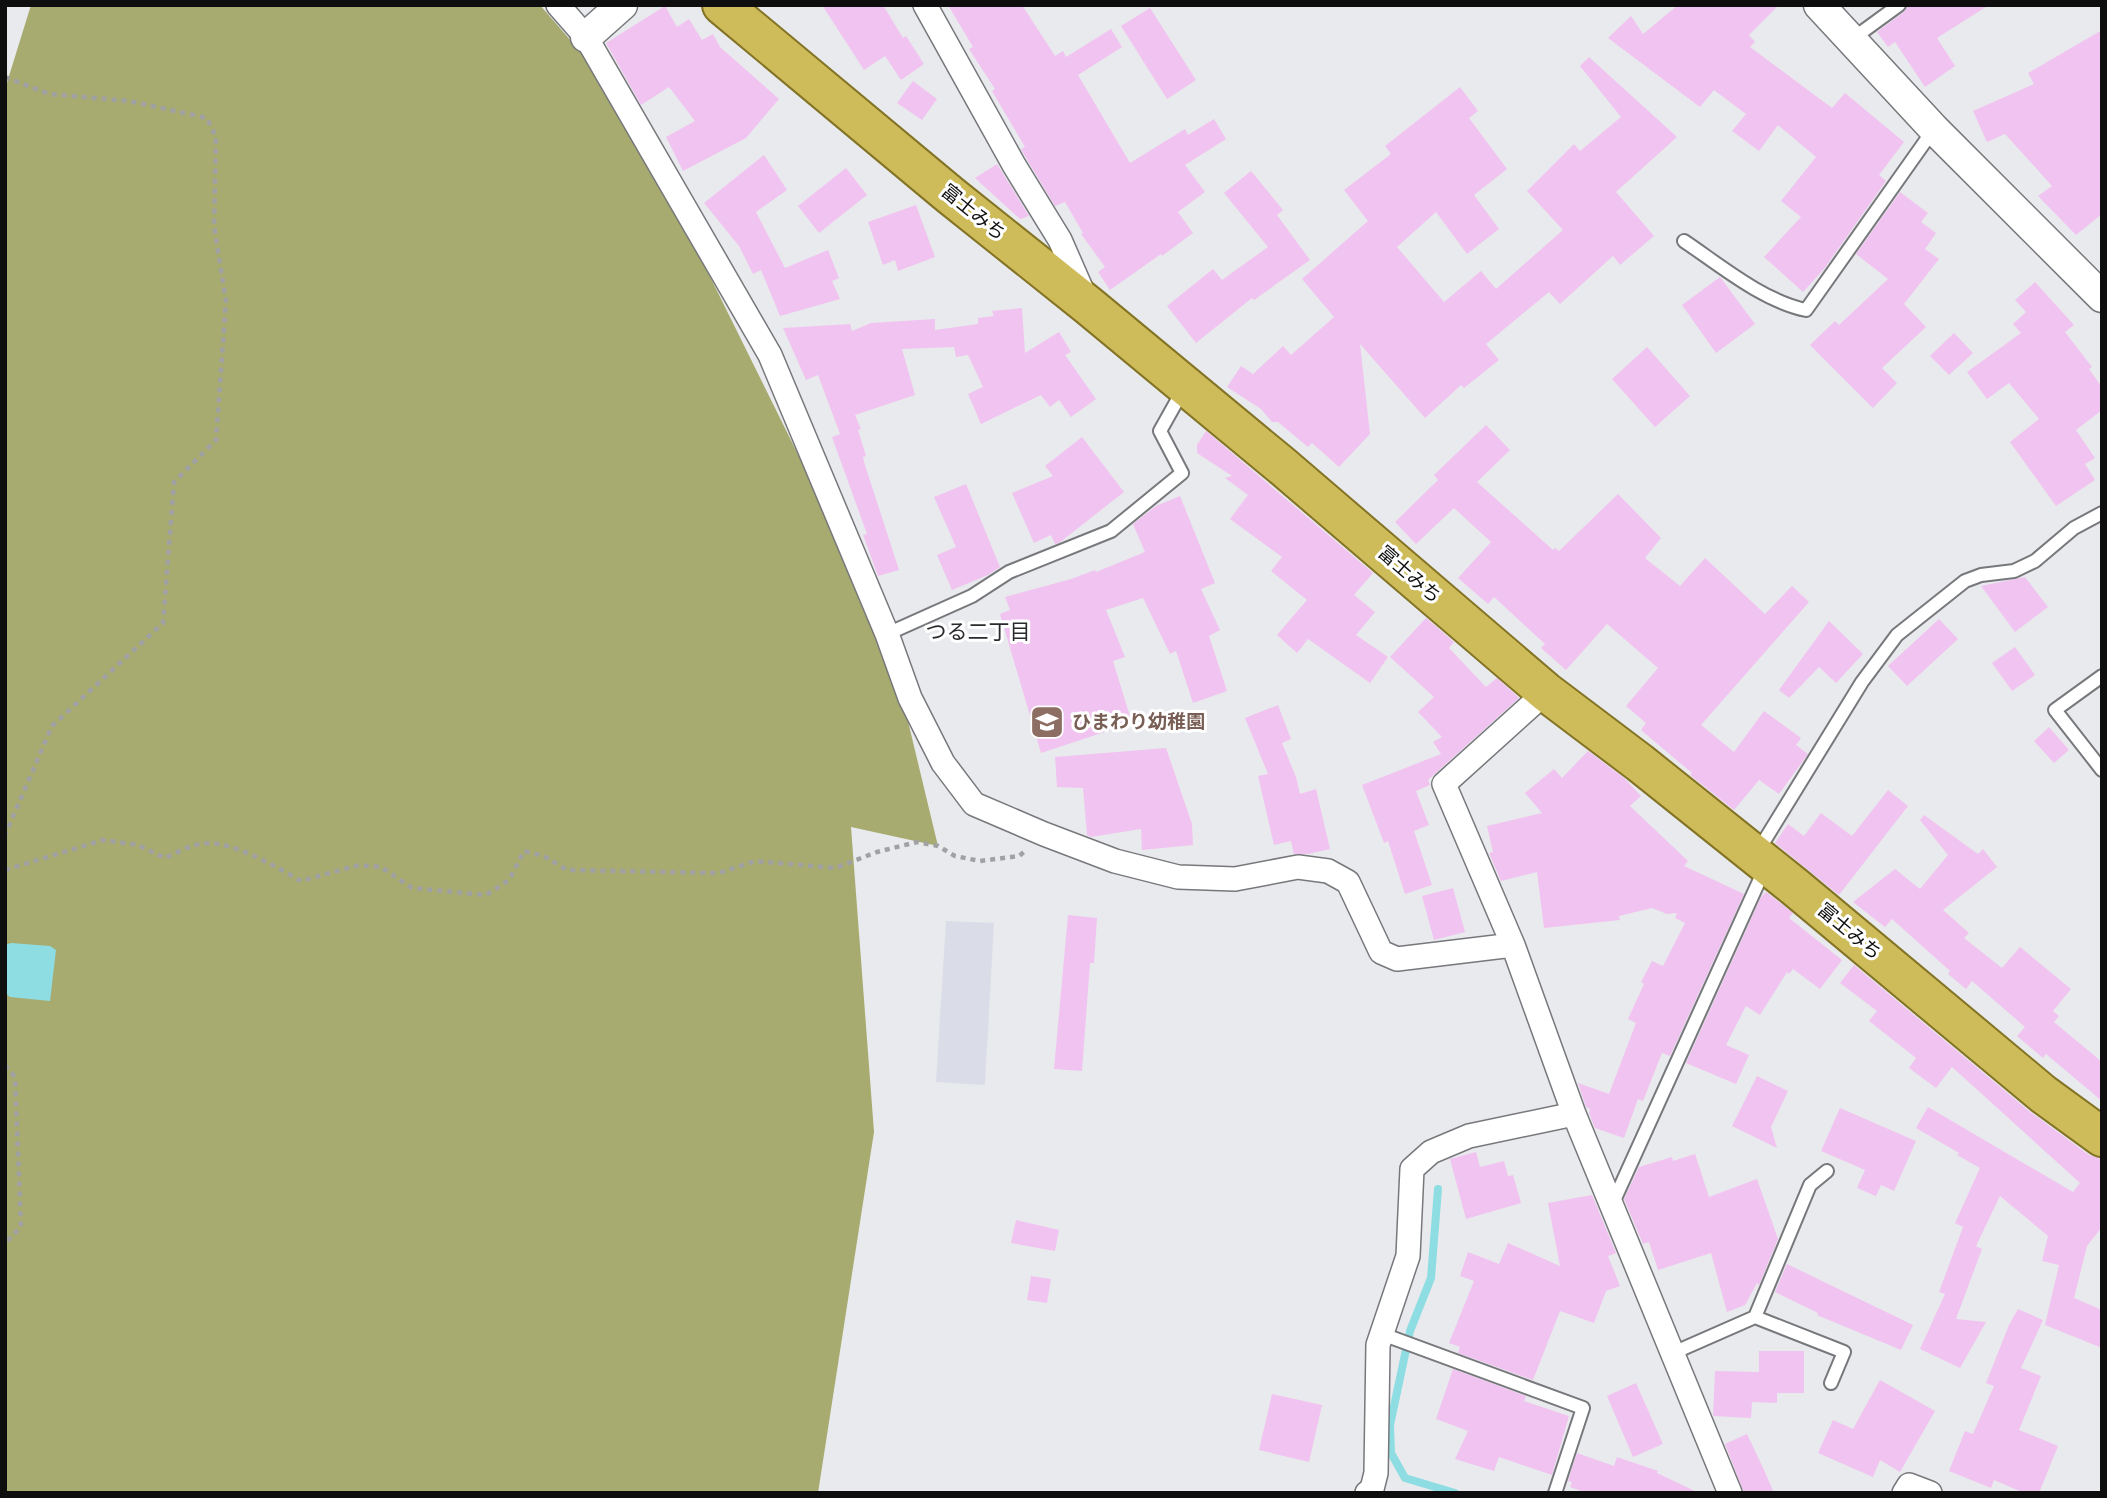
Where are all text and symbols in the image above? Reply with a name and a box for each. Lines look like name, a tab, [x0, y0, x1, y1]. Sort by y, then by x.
street label: 富士みち	[935, 179, 1011, 247]
street label: 富士みち	[1371, 540, 1447, 610]
district label: つる二丁目	[926, 617, 1031, 647]
school or university icon: ひまわり幼稚園	[1028, 703, 1066, 741]
place label: ひまわり幼稚園	[1072, 709, 1205, 736]
street label: 富士みち	[1811, 897, 1887, 967]

